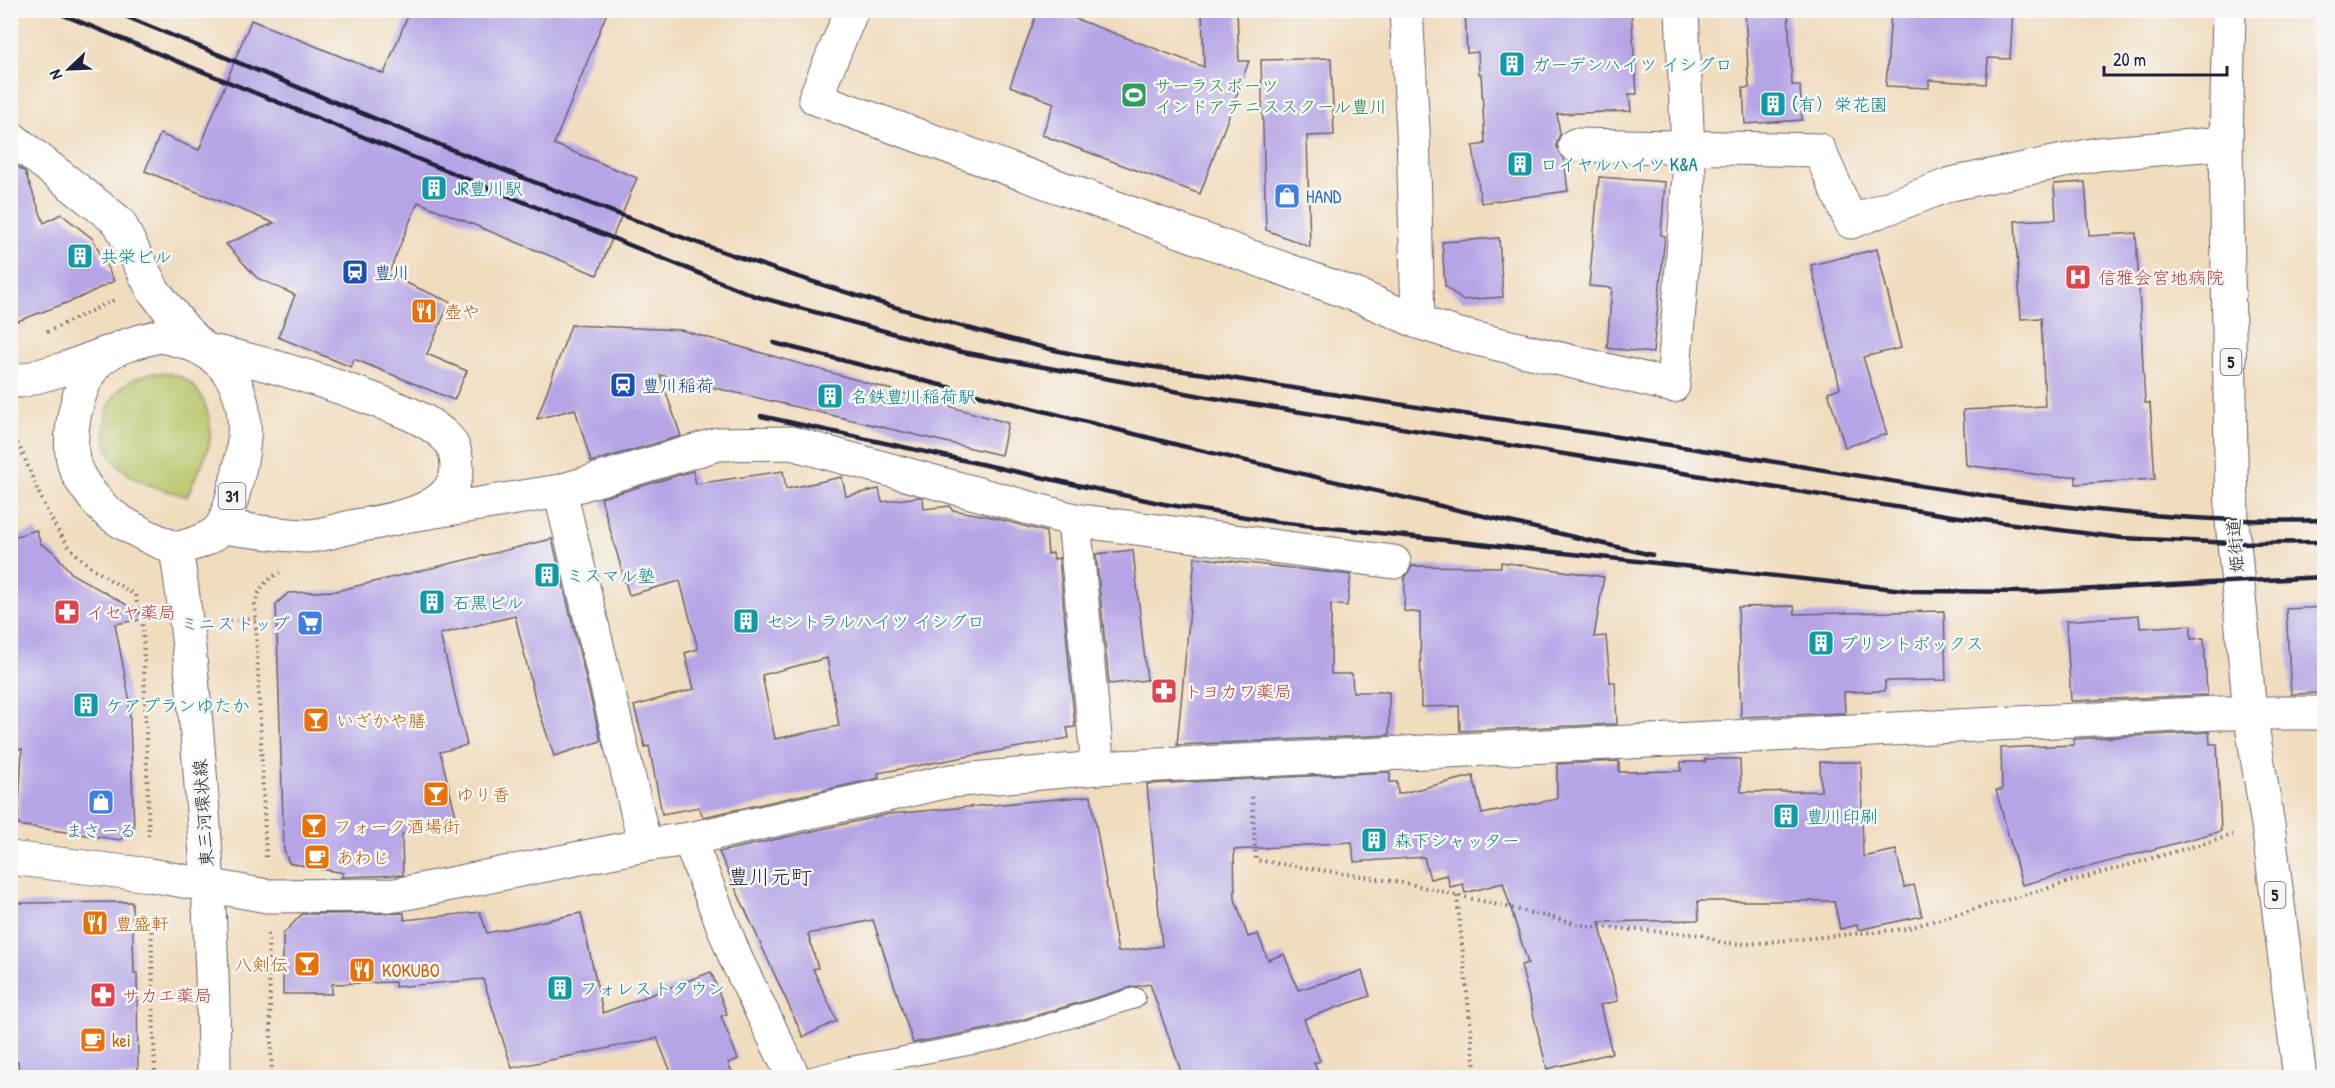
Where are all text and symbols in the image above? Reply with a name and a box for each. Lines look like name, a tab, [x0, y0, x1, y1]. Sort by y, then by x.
north arrow	[39, 39, 99, 99]
scale bar	[2104, 39, 2227, 77]
text: 20 m	[2113, 47, 2146, 72]
building icon: ガーデンハイツ イシグロ	[1497, 49, 1527, 79]
place label: ガーデンハイツ イシグロ	[1532, 52, 1733, 77]
text: N	[43, 66, 67, 83]
place label: サーラスポーツ インドアテニススクール豊川	[1154, 73, 1387, 119]
sports icon: サーラスポーツ インドアテニススクール豊川	[1119, 80, 1149, 110]
building icon: (有）栄花園	[1758, 89, 1788, 119]
place label: (有）栄花園	[1792, 92, 1888, 117]
building icon: ロイヤルハイツ K&A	[1505, 149, 1535, 179]
place label: ロイヤルハイツ K&A	[1540, 152, 1698, 177]
building icon: JR豊川駅	[419, 173, 449, 203]
place label: JR豊川駅	[454, 176, 523, 201]
shop icon: HAND	[1272, 181, 1302, 211]
place label: HAND	[1306, 184, 1342, 209]
building icon: 共栄ビル	[65, 241, 95, 271]
place label: 共栄ビル	[100, 244, 172, 269]
station icon: 豊川	[340, 257, 370, 287]
place label: 豊川	[374, 260, 410, 285]
hospital icon: 信雅会宮地病院	[2063, 262, 2093, 292]
place label: 信雅会宮地病院	[2098, 265, 2224, 290]
restaurant icon: 壺や	[409, 296, 439, 326]
place label: 壺や	[444, 299, 480, 324]
road number: 5	[2220, 349, 2242, 375]
station icon: 豊川稲荷	[608, 370, 638, 400]
place label: 豊川稲荷	[642, 373, 714, 398]
building icon: 名鉄豊川稲荷駅	[815, 381, 845, 411]
place label: 名鉄豊川稲荷駅	[850, 384, 976, 409]
road number: 31	[218, 483, 246, 509]
street label: 姫街道	[2221, 518, 2249, 574]
building icon: ミスマル塾	[532, 560, 562, 590]
place label: ミスマル塾	[566, 563, 655, 588]
building icon: 石黒ビル	[417, 587, 447, 617]
place label: 石黒ビル	[452, 590, 524, 615]
pharmacy icon: イセヤ薬局	[52, 597, 82, 627]
place label: イセヤ薬局	[86, 600, 176, 625]
building icon: セントラルハイツ イシグロ	[731, 606, 761, 636]
supermarket icon: ミニストップ	[295, 608, 325, 638]
place label: セントラルハイツ イシグロ	[766, 609, 985, 634]
place label: ミニストップ	[180, 611, 290, 636]
building icon: プリントボックス	[1806, 628, 1836, 658]
place label: プリントボックス	[1840, 631, 1984, 656]
pharmacy icon: トヨカワ薬局	[1149, 676, 1179, 706]
place label: トヨカワ薬局	[1184, 679, 1292, 704]
building icon: ケアプランゆたか	[71, 690, 101, 720]
place label: ケアプランゆたか	[106, 693, 250, 718]
bar icon: いざかや膳	[301, 705, 331, 735]
place label: いざかや膳	[336, 708, 426, 733]
street label: 東三河環状線	[187, 758, 219, 868]
bar icon: ゆり香	[421, 779, 451, 809]
place label: ゆり香	[456, 782, 510, 807]
shop icon: まさーる	[86, 787, 116, 817]
building icon: 豊川印刷	[1771, 801, 1801, 831]
place label: 豊川印刷	[1806, 804, 1878, 829]
bar icon: フォーク酒場街	[299, 811, 329, 841]
place label: フォーク酒場街	[334, 814, 460, 839]
place label: まさーる	[65, 818, 137, 843]
building icon: 森下シャッター	[1359, 825, 1389, 855]
place label: 森下シャッター	[1394, 828, 1520, 853]
cafe icon: あわじ	[302, 842, 332, 872]
place label: あわじ	[336, 845, 390, 870]
district label: 豊川元町	[728, 862, 812, 891]
road number: 5	[2264, 882, 2286, 908]
restaurant icon: 豊盛軒	[80, 908, 110, 938]
place label: 豊盛軒	[115, 911, 169, 936]
bar icon: 八剣伝	[292, 949, 322, 979]
place label: 八剣伝	[234, 952, 288, 977]
restaurant icon: KOKUBO	[347, 955, 377, 985]
place label: KOKUBO	[382, 958, 440, 983]
building icon: フォレストタウン	[545, 973, 575, 1003]
place label: フォレストタウン	[580, 976, 725, 1001]
pharmacy icon: サカエ薬局	[88, 980, 118, 1010]
place label: サカエ薬局	[122, 983, 212, 1008]
cafe icon: kei	[78, 1025, 108, 1055]
place label: kei	[112, 1028, 131, 1053]

